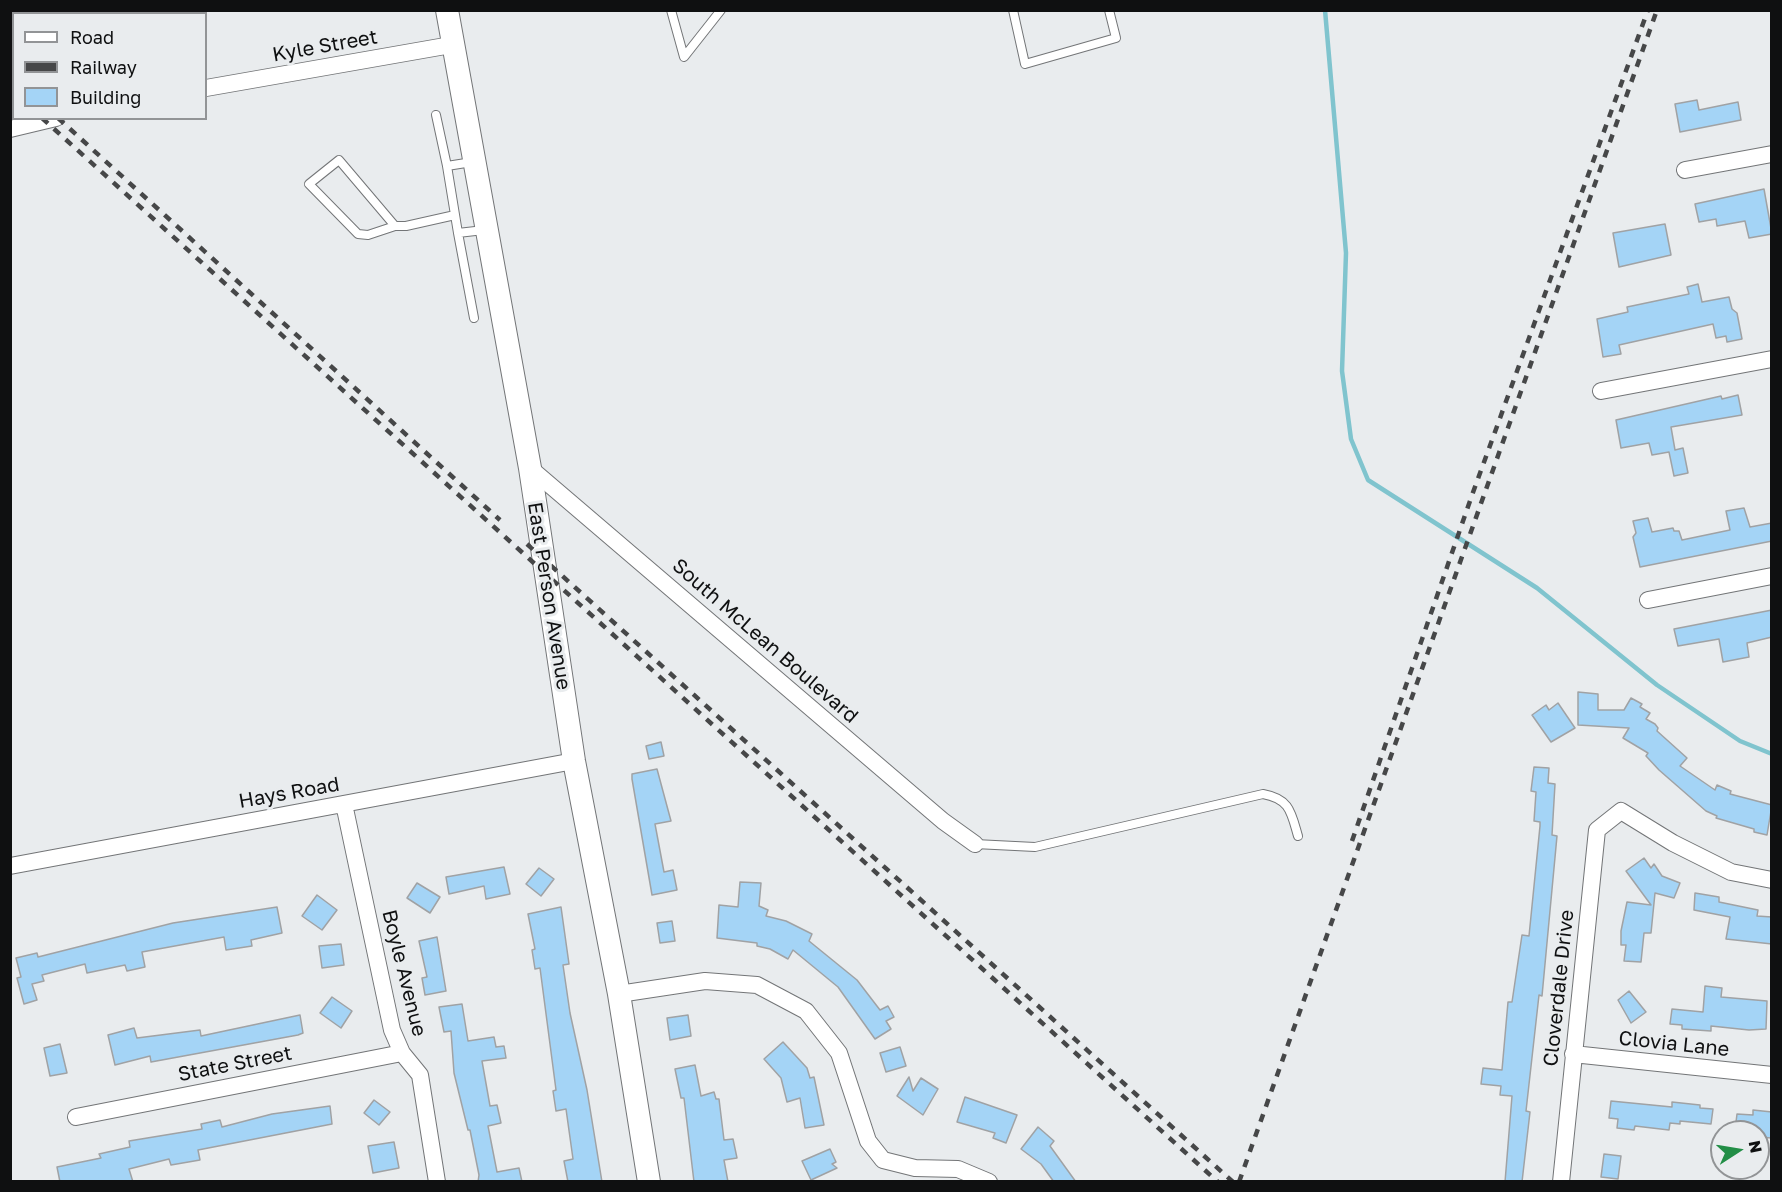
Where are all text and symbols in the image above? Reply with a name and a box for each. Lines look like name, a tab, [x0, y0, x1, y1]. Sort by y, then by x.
legend	[12, 12, 207, 120]
street label: Kyle Street	[271, 25, 379, 67]
text: Road	[70, 26, 114, 48]
text: Railway	[70, 56, 137, 78]
text: Building	[70, 86, 141, 108]
street label: East Person Avenue	[522, 500, 576, 692]
street label: South McLean Boulevard	[667, 554, 863, 728]
street label: Hays Road	[237, 772, 341, 814]
street label: Boyle Avenue	[377, 907, 431, 1039]
street label: Cloverdale Drive	[1539, 908, 1579, 1068]
street label: Clovia Lane	[1618, 1026, 1730, 1062]
street label: State Street	[176, 1041, 294, 1087]
north arrow	[1710, 1120, 1770, 1180]
text: N	[1745, 1139, 1767, 1155]

